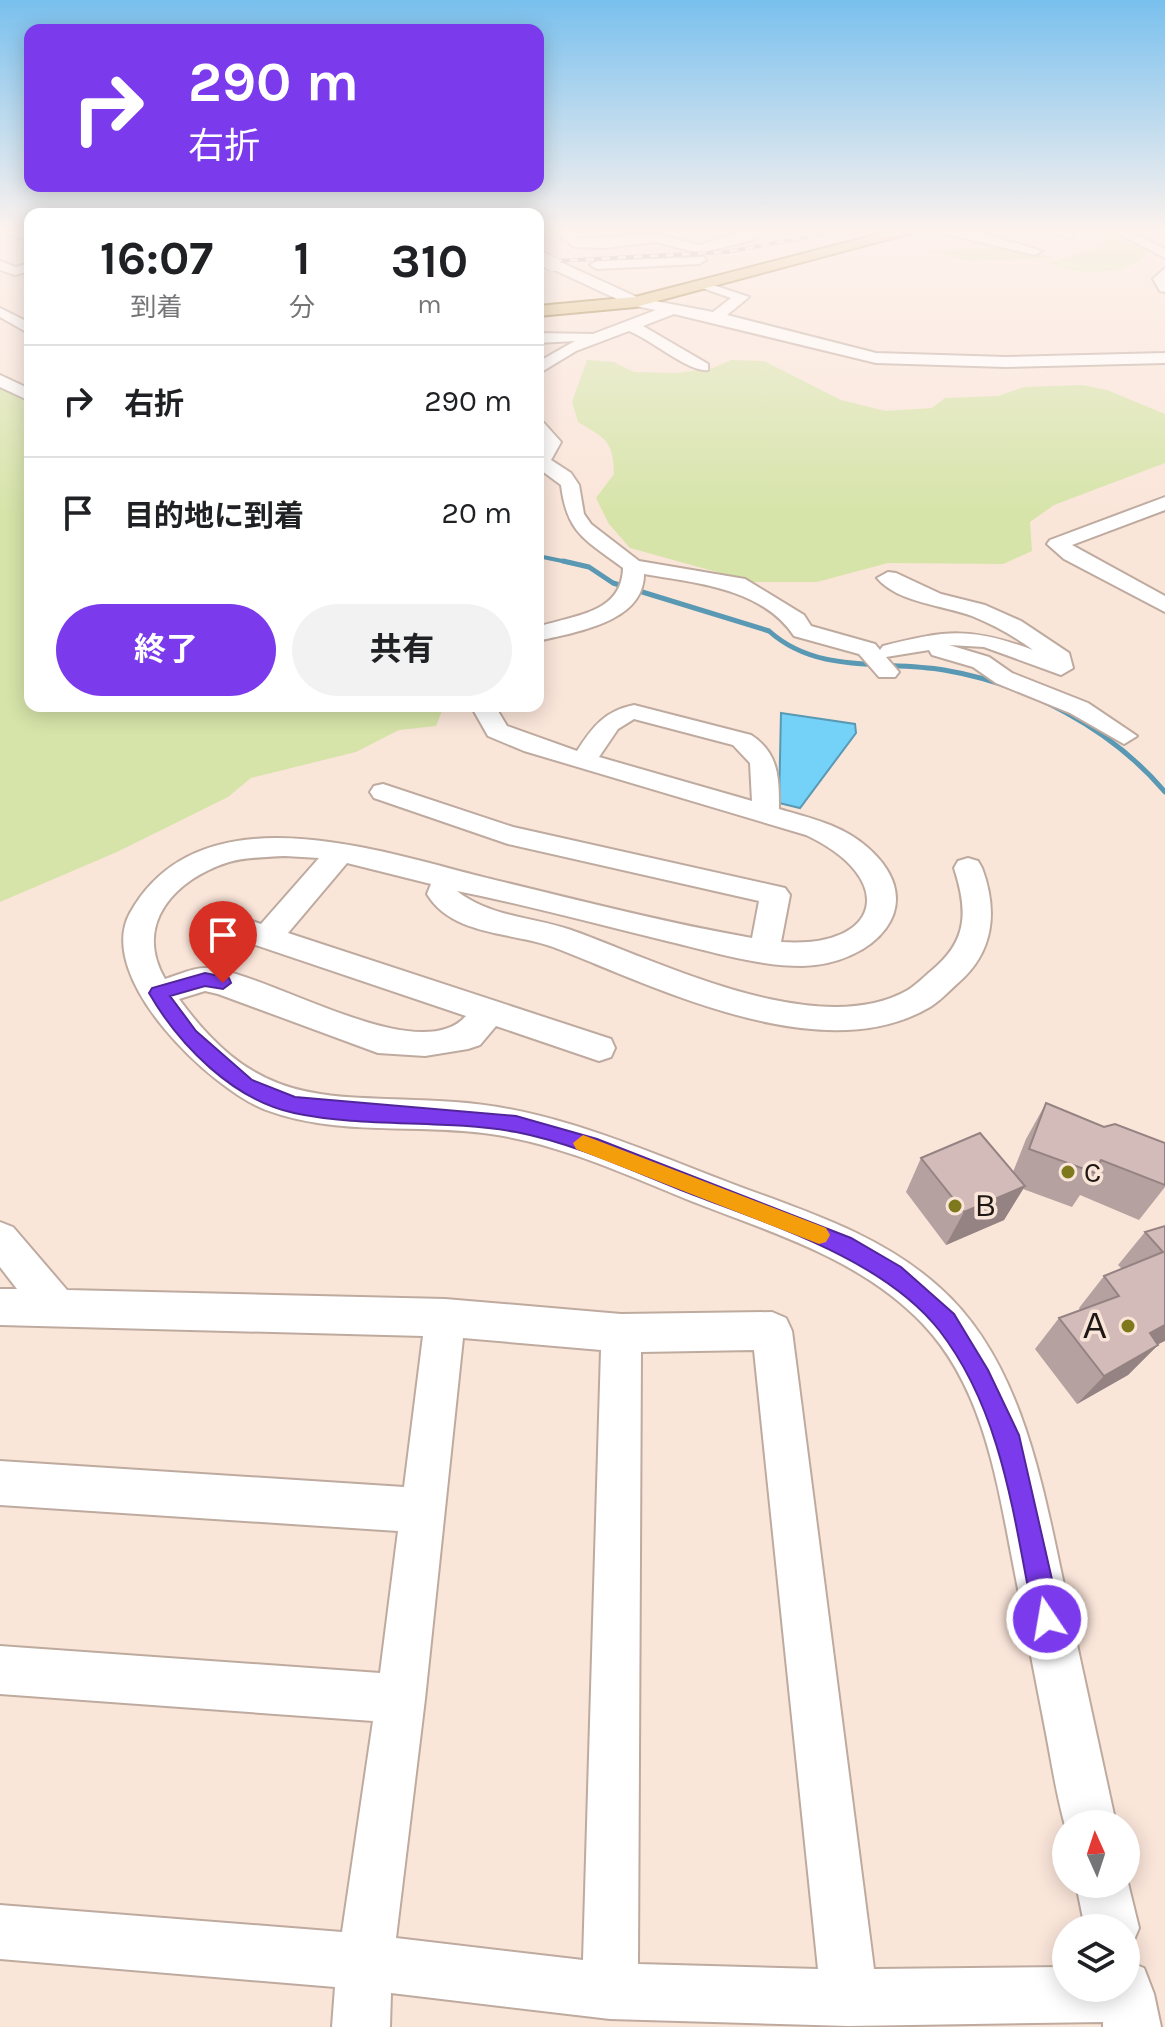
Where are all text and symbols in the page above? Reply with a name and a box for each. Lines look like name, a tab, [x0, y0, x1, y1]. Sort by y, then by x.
text: 290 m	[188, 49, 359, 114]
icon: right	[56, 56, 160, 160]
text: 右折	[188, 125, 260, 167]
text: 16:07	[100, 230, 213, 286]
text: 1	[293, 230, 311, 286]
text: 310	[391, 233, 468, 289]
text: m	[417, 289, 442, 320]
text: 到着	[131, 292, 183, 323]
text: 分	[289, 292, 315, 323]
icon: right	[56, 379, 100, 423]
text: 290 m	[424, 383, 512, 419]
text: 右折	[124, 386, 184, 422]
icon: arrive	[56, 491, 100, 535]
text: 20 m	[442, 495, 512, 531]
text: 目的地に到着	[124, 498, 304, 534]
button: 終了	[56, 604, 276, 696]
button: 共有	[292, 604, 512, 696]
pin	[189, 901, 257, 983]
icon: arrive	[201, 913, 245, 957]
place label: C	[1084, 1156, 1101, 1189]
marker: C	[1059, 1163, 1077, 1181]
place label: Ｂ	[971, 1190, 999, 1223]
marker: Ｂ	[946, 1197, 964, 1215]
place label: Ａ	[1078, 1307, 1112, 1347]
marker: Ａ	[1119, 1317, 1137, 1335]
position arrow	[1005, 1577, 1089, 1661]
north arrow	[1052, 1810, 1140, 1898]
map controls	[1052, 1810, 1140, 2002]
button: layers	[1052, 1914, 1140, 2002]

